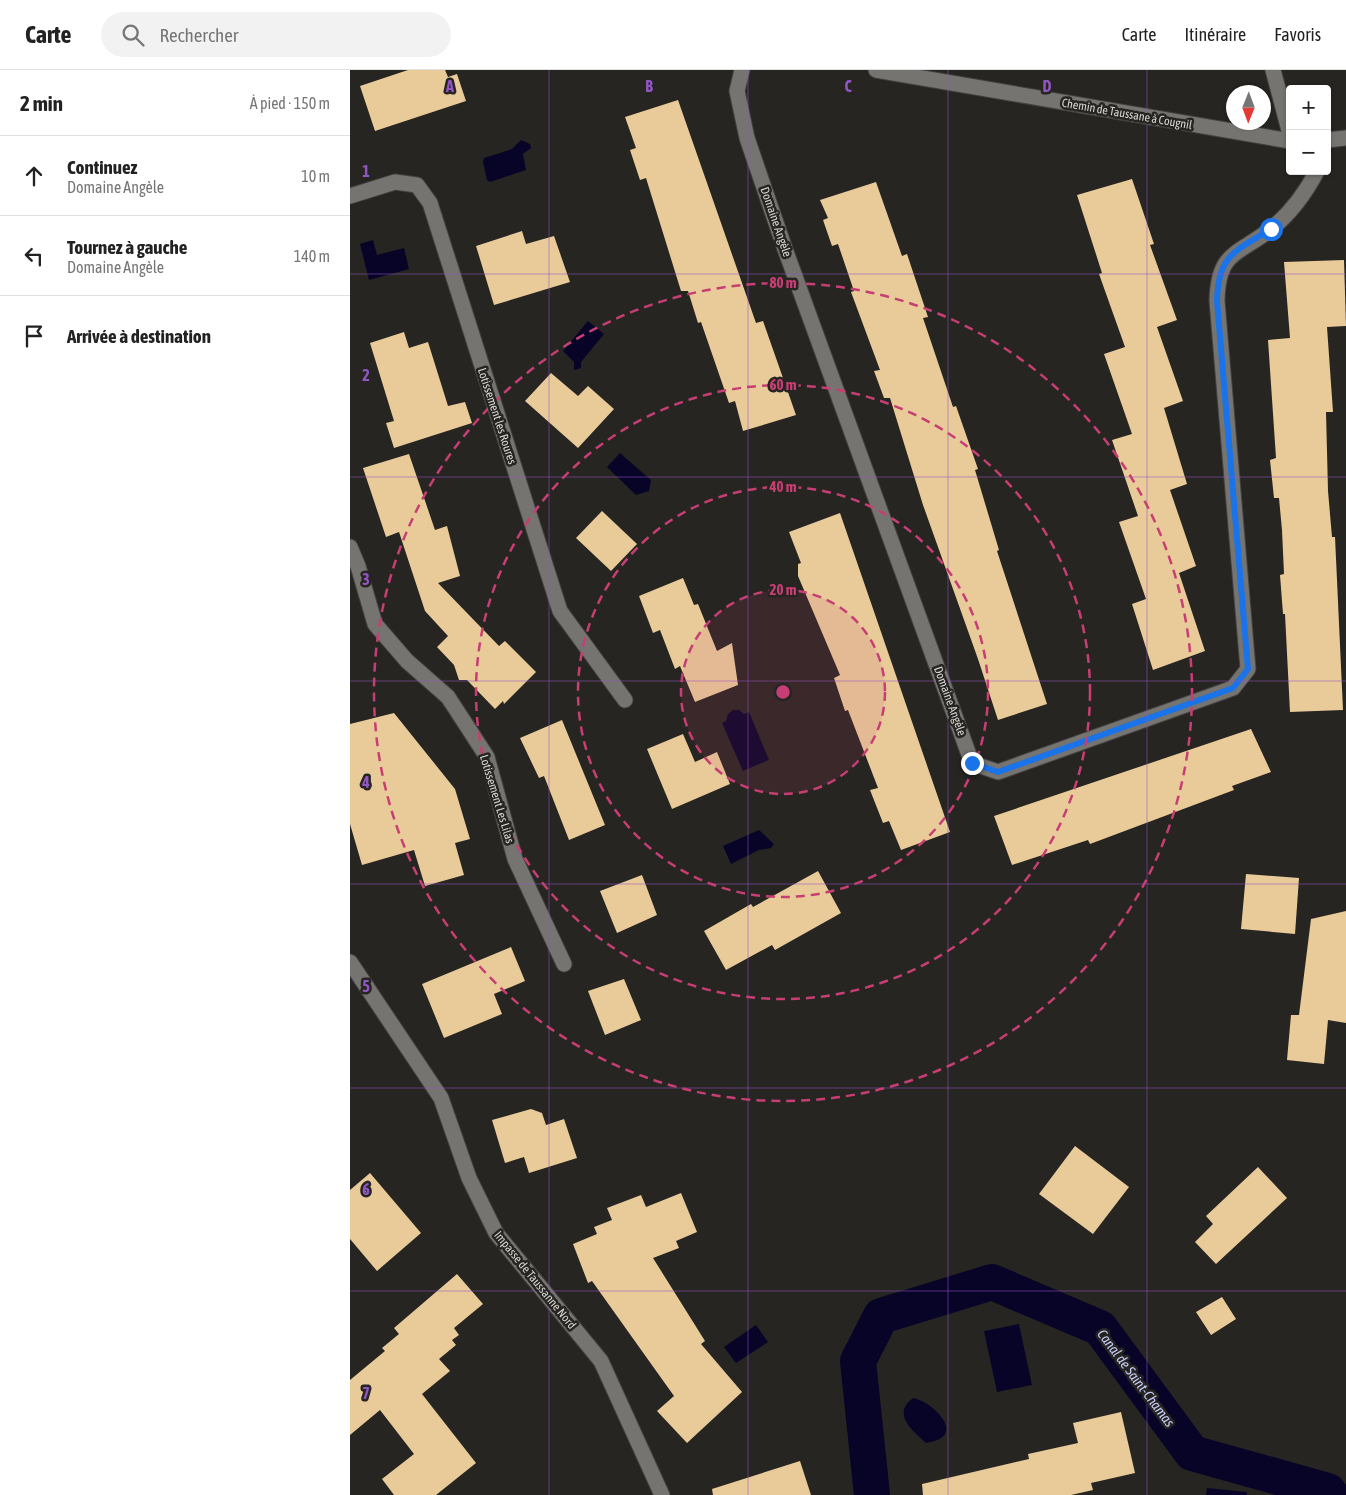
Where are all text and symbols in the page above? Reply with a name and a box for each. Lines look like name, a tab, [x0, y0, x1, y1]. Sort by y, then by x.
search box	[101, 12, 451, 57]
text: Carte	[25, 21, 71, 48]
icon: search	[119, 21, 147, 49]
text: Rechercher	[159, 24, 238, 46]
text: Carte	[1122, 24, 1156, 45]
text: Itinéraire	[1184, 24, 1246, 45]
text: Favoris	[1274, 24, 1321, 45]
text: A	[445, 77, 454, 95]
text: B	[645, 77, 653, 95]
text: C	[844, 77, 852, 95]
text: D	[1043, 77, 1052, 95]
north arrow	[1226, 85, 1271, 130]
map controls	[1286, 85, 1331, 175]
button: +	[1286, 85, 1331, 130]
text: 2 min	[20, 91, 63, 115]
text: À pied · 150 m	[250, 94, 330, 112]
street label: Chemin de Taussane à Cougnil	[1061, 96, 1194, 133]
button: −	[1286, 130, 1331, 175]
text: Continuez	[67, 156, 137, 178]
icon: ahead	[20, 162, 48, 190]
text: 1	[362, 162, 370, 180]
text: 10 m	[301, 167, 330, 185]
text: Domaine Angèle	[67, 178, 164, 196]
street label: Domaine Angèle	[758, 185, 794, 259]
route start	[1260, 218, 1283, 241]
text: Tournez à gauche	[67, 236, 187, 258]
icon: left	[20, 242, 48, 270]
text: 140 m	[294, 247, 330, 265]
text: Domaine Angèle	[67, 258, 164, 276]
text: 80 m	[770, 274, 797, 291]
icon: arrive	[20, 322, 48, 350]
text: Arrivée à destination	[67, 325, 211, 347]
text: 2	[362, 366, 370, 384]
street label: Lotissement les Roures	[475, 366, 519, 466]
text: 60 m	[770, 376, 797, 393]
text: 40 m	[769, 478, 797, 495]
text: 3	[362, 570, 370, 588]
text: 20 m	[770, 581, 797, 598]
street label: Domaine Angèle	[931, 664, 969, 738]
centre of rings	[774, 683, 792, 701]
route end	[961, 752, 984, 775]
street label: Lotissement Les Lilas	[477, 753, 517, 845]
text: 4	[361, 773, 370, 791]
text: 5	[362, 977, 370, 995]
text: 6	[362, 1180, 370, 1198]
street label: Impasse de Taussanne Nord	[491, 1228, 579, 1332]
water label: Canal de Saint-Chamas	[1094, 1326, 1178, 1430]
text: 7	[362, 1384, 370, 1402]

